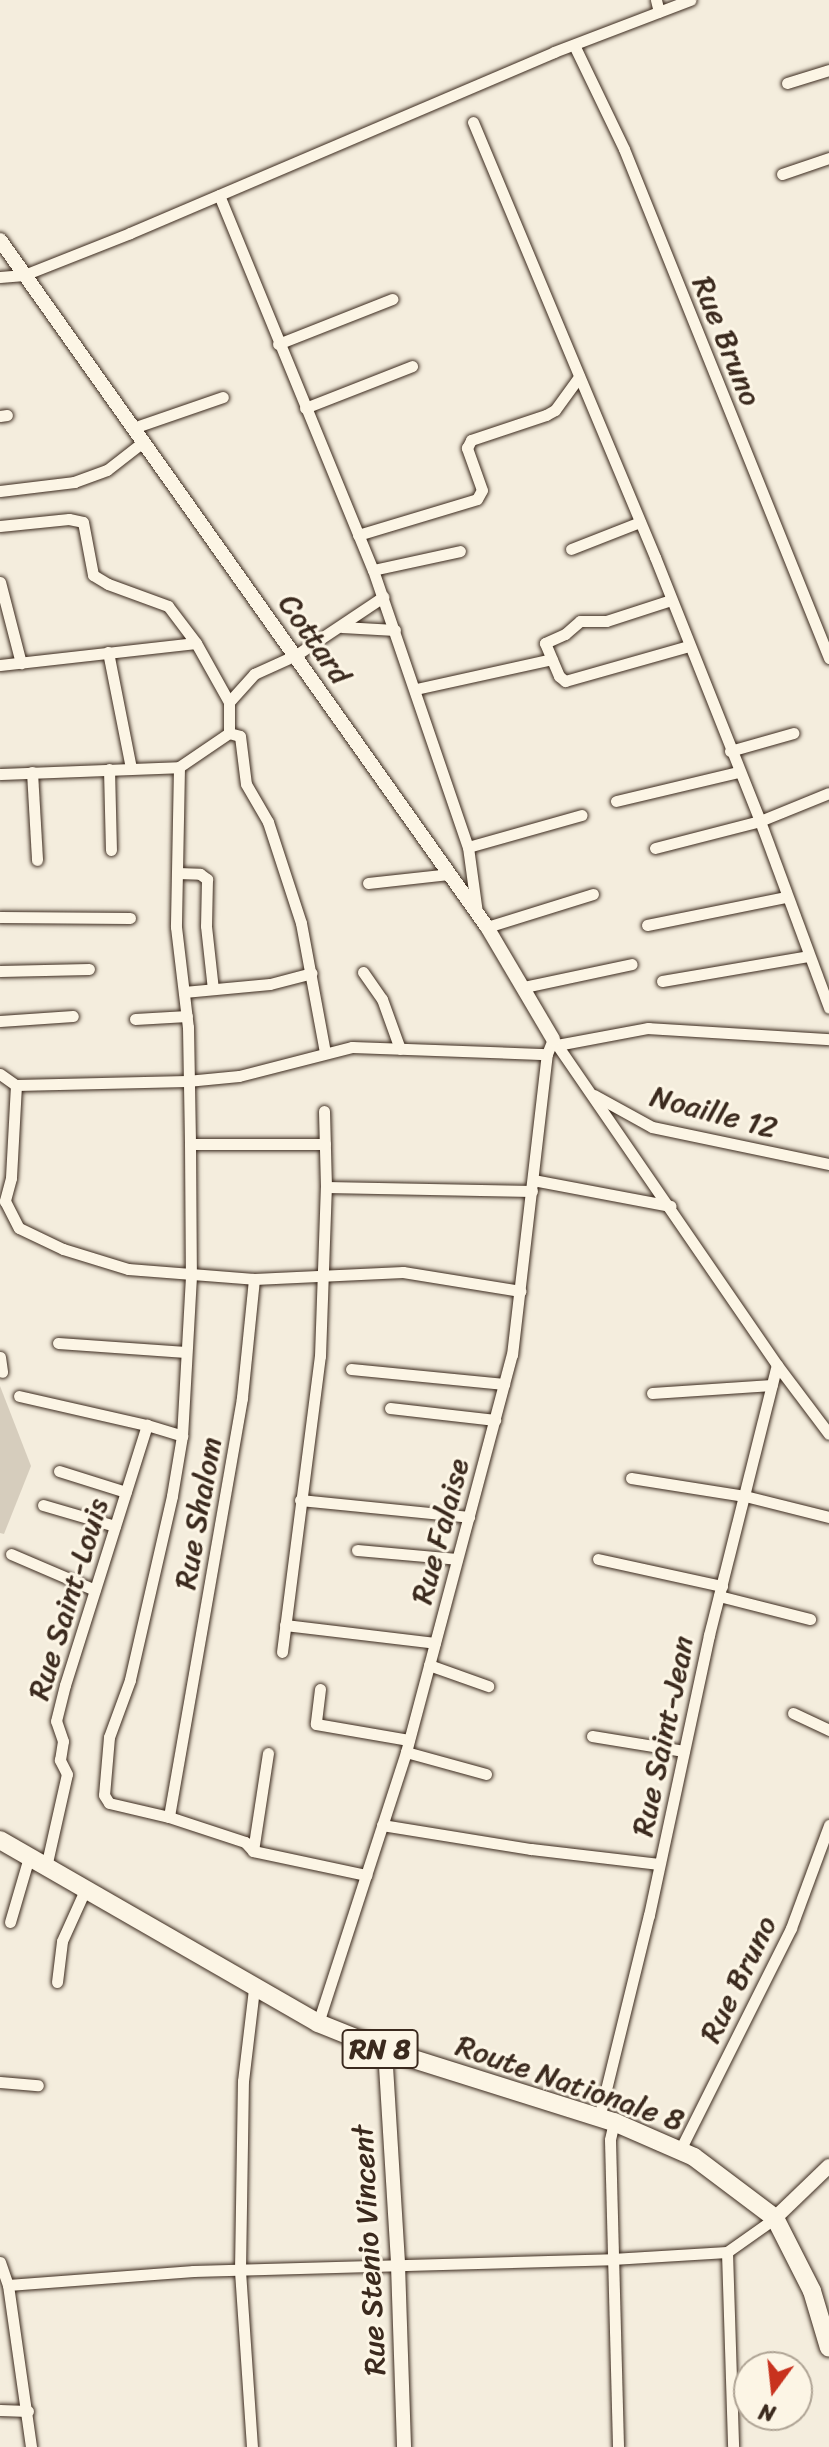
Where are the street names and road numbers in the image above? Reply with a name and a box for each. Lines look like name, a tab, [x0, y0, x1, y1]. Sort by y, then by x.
street label: Rue Bruno	[685, 271, 769, 411]
street label: Cottard	[271, 587, 359, 691]
street label: Noaille 12	[647, 1078, 781, 1146]
street label: Rue Shalom	[167, 1434, 229, 1592]
street label: Rue Falaise	[403, 1454, 477, 1608]
street label: Rue Saint-Louis	[20, 1494, 116, 1704]
street label: Rue Saint-Jean	[624, 1633, 702, 1839]
street label: Rue Bruno	[692, 1910, 784, 2048]
road number: RN 8	[340, 2025, 420, 2073]
street label: Route Nationale 8	[452, 2027, 688, 2139]
street label: Rue Stenio Vincent	[344, 2122, 394, 2378]

